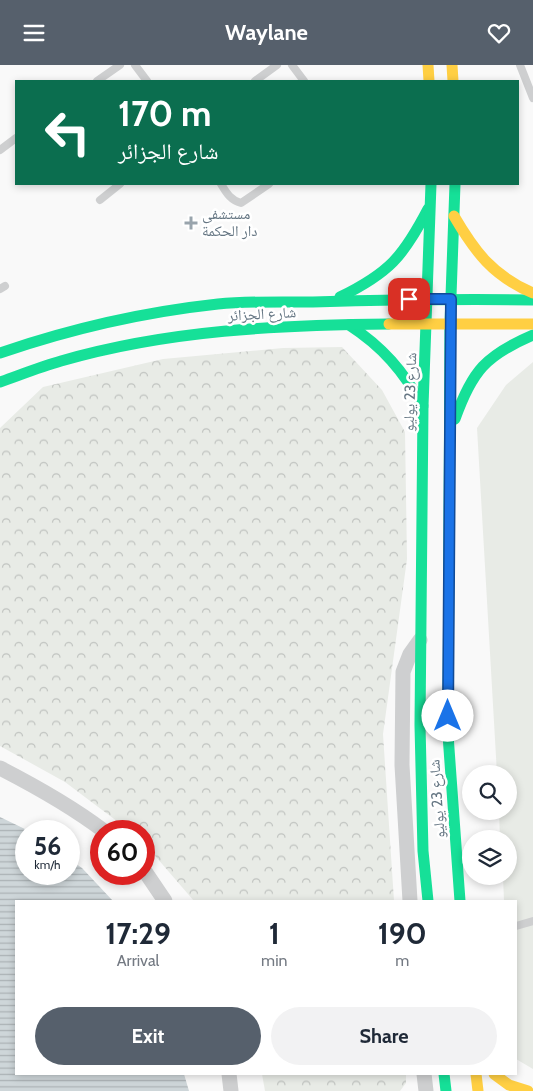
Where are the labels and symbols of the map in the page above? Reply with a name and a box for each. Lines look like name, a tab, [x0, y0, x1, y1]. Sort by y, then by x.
place label: مستشفى دار الحكمة	[202, 205, 258, 240]
marker: مستشفى دار الحكمة	[184, 216, 198, 230]
pin	[388, 278, 430, 320]
street label: شارع الجزائر	[226, 303, 297, 326]
street label: شارع 23 يوليو	[400, 352, 421, 432]
position arrow	[421, 689, 473, 741]
street label: شارع 23 يوليو	[425, 759, 450, 839]
speed limit sign: 60	[90, 820, 155, 885]

